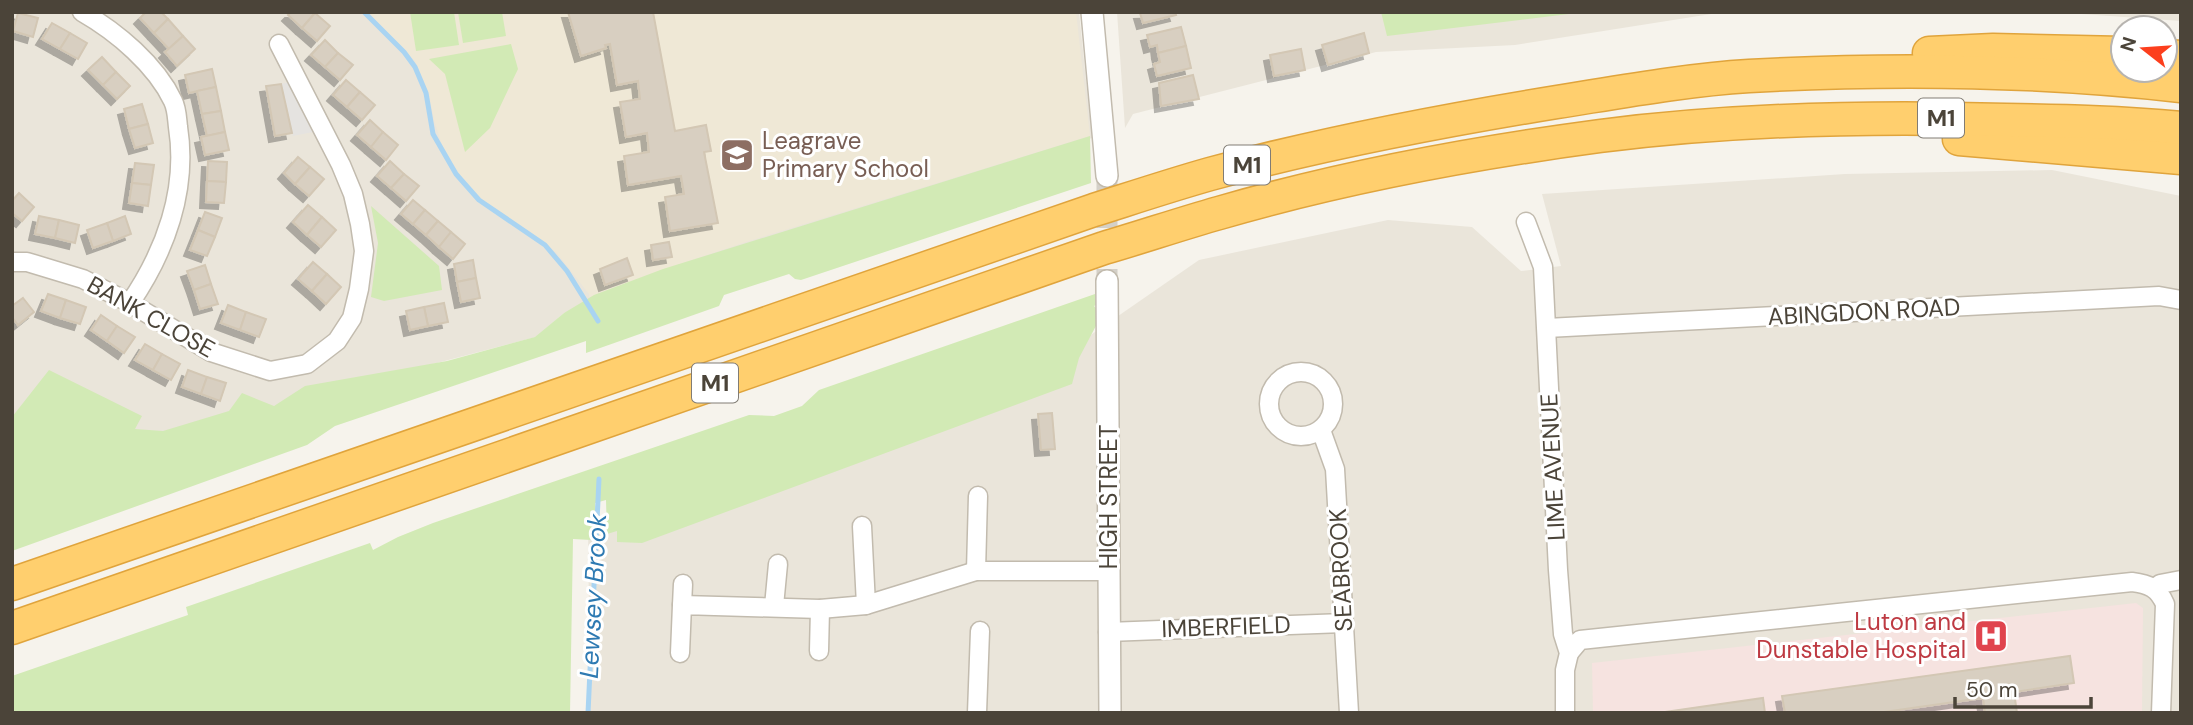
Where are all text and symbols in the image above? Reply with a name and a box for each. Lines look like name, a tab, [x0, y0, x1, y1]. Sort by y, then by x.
north arrow	[2109, 14, 2179, 84]
text: N	[2114, 34, 2142, 54]
road number: M1	[1918, 99, 1964, 138]
place label: Leagrave Primary School	[762, 125, 929, 184]
school or university icon: Leagrave Primary School	[718, 136, 756, 174]
road number: M1	[1224, 146, 1270, 184]
street label: BANK CLOSE	[82, 269, 221, 364]
street label: ABINGDON ROAD	[1767, 291, 1961, 332]
road number: M1	[692, 364, 738, 402]
street label: LIME AVENUE	[1533, 393, 1572, 541]
street label: HIGH STREET	[1093, 425, 1124, 569]
street label: SEABROOK	[1322, 508, 1359, 632]
water label: Lewsey Brook	[572, 512, 614, 679]
place label: Luton and Dunstable Hospital	[1756, 606, 1966, 665]
street label: IMBERFIELD	[1161, 609, 1291, 644]
hospital icon: Luton and Dunstable Hospital	[1972, 617, 2010, 655]
scale bar	[1955, 666, 2092, 710]
text: 50 m	[1966, 676, 2017, 704]

